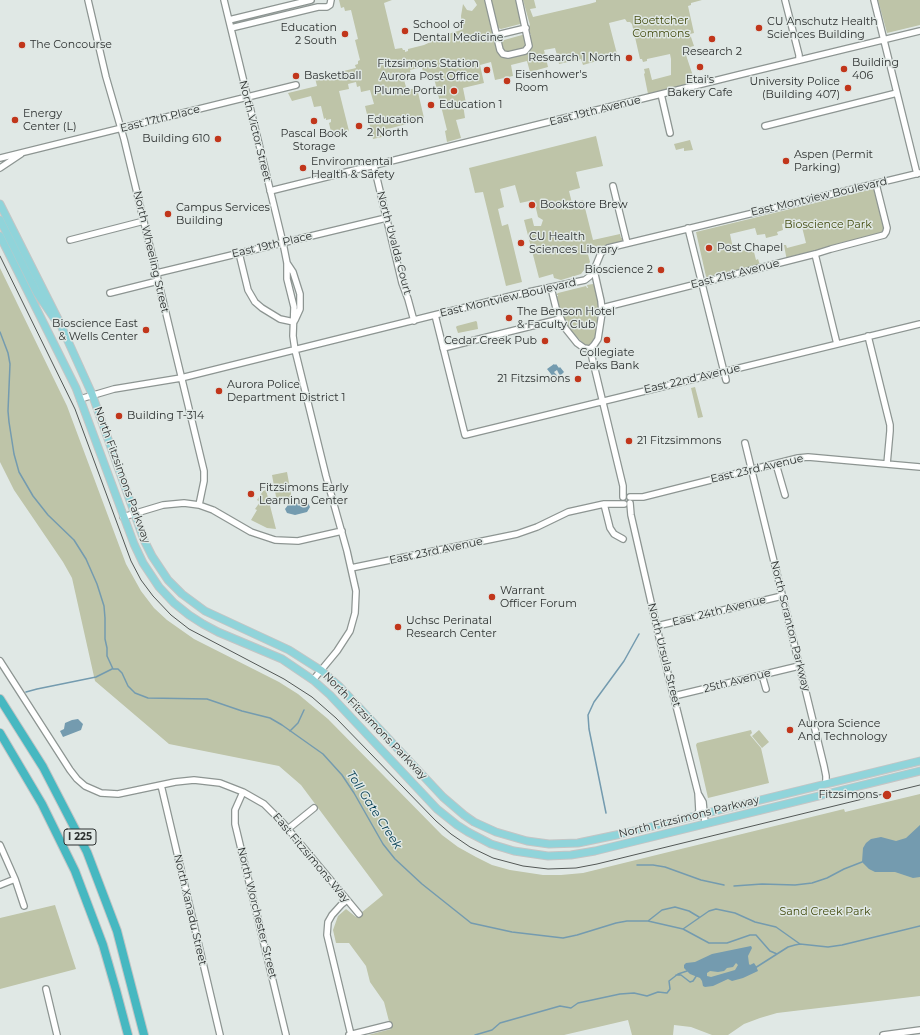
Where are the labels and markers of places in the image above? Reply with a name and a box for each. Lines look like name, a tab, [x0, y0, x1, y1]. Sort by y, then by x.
place label: CU Anschutz Health Sciences Building	[767, 15, 878, 41]
place label: School of Dental Medicine	[413, 18, 503, 44]
place label: Education 2 South	[280, 21, 337, 47]
marker: CU Anschutz Health Sciences Building	[754, 23, 764, 33]
marker: School of Dental Medicine	[400, 26, 410, 36]
marker: Education 2 South	[340, 29, 350, 39]
marker: Research 2	[707, 34, 717, 44]
place label: The Concourse	[30, 38, 112, 52]
marker: The Concourse	[17, 40, 27, 50]
place label: Research 2	[682, 45, 742, 59]
place label: Research 1 North	[528, 51, 621, 65]
marker: Research 1 North	[624, 53, 634, 63]
place label: Building 406	[852, 56, 899, 82]
place label: Fitzsimons Station Aurora Post Office	[377, 57, 479, 83]
marker: Etai's Bakery Cafe	[695, 62, 705, 72]
marker: Building 406	[839, 64, 849, 74]
marker: Fitzsimons Station Aurora Post Office	[482, 65, 492, 75]
place label: Eisenhower's Room	[515, 68, 587, 94]
place label: Basketball	[304, 69, 361, 83]
marker: Basketball	[291, 71, 301, 81]
place label: Etai's Bakery Cafe	[667, 73, 733, 99]
place label: University Police (Building 407)	[750, 75, 840, 101]
marker: Eisenhower's Room	[502, 76, 512, 86]
marker: University Police (Building 407)	[843, 83, 853, 93]
place label: Plume Portal	[374, 84, 446, 98]
marker: Plume Portal	[449, 86, 459, 96]
place label: Education 1	[439, 98, 502, 112]
marker: Education 1	[426, 100, 436, 110]
place label: Energy Center (L)	[23, 107, 77, 133]
place label: Education 2 North	[367, 113, 424, 139]
marker: Energy Center (L)	[10, 115, 20, 125]
marker: Pascal Book Storage	[309, 116, 319, 126]
marker: Education 2 North	[354, 121, 364, 131]
place label: Pascal Book Storage	[281, 127, 347, 153]
place label: Building 610	[142, 132, 210, 146]
marker: Building 610	[213, 134, 223, 144]
place label: Aspen (Permit Parking)	[794, 148, 873, 174]
place label: Environmental Health & Safety	[311, 155, 394, 181]
marker: Aspen (Permit Parking)	[781, 156, 791, 166]
marker: Environmental Health & Safety	[298, 163, 308, 173]
place label: Bookstore Brew	[540, 198, 628, 212]
marker: Bookstore Brew	[527, 200, 537, 210]
place label: Campus Services Building	[176, 201, 270, 227]
marker: Campus Services Building	[163, 209, 173, 219]
place label: CU Health Sciences Library	[529, 230, 618, 256]
marker: CU Health Sciences Library	[516, 238, 526, 248]
place label: Post Chapel	[717, 241, 783, 255]
marker: Post Chapel	[704, 243, 714, 253]
place label: Bioscience 2	[584, 263, 653, 277]
marker: Bioscience 2	[656, 265, 666, 275]
place label: The Benson Hotel & Faculty Club	[517, 305, 615, 331]
marker: The Benson Hotel & Faculty Club	[504, 313, 514, 323]
place label: Bioscience East & Wells Center	[52, 317, 138, 343]
marker: Bioscience East & Wells Center	[141, 325, 151, 335]
place label: Cedar Creek Pub	[444, 334, 537, 348]
marker: Collegiate Peaks Bank	[602, 335, 612, 345]
marker: Cedar Creek Pub	[540, 336, 550, 346]
place label: Collegiate Peaks Bank	[575, 346, 639, 372]
place label: 21 Fitzsimons	[497, 372, 570, 386]
marker: 21 Fitzsimons	[573, 374, 583, 384]
place label: Aurora Police Department District 1	[227, 378, 346, 404]
marker: Aurora Police Department District 1	[214, 386, 224, 396]
place label: Building T-314	[127, 409, 204, 423]
marker: Building T-314	[114, 411, 124, 421]
place label: 21 Fitzsimmons	[637, 434, 721, 448]
marker: 21 Fitzsimmons	[624, 436, 634, 446]
place label: Fitzsimons Early Learning Center	[259, 481, 348, 507]
marker: Fitzsimons Early Learning Center	[246, 489, 256, 499]
place label: Warrant Officer Forum	[500, 584, 577, 610]
marker: Warrant Officer Forum	[487, 592, 497, 602]
place label: Uchsc Perinatal Research Center	[406, 614, 497, 640]
marker: Uchsc Perinatal Research Center	[393, 622, 403, 632]
place label: Aurora Science And Technology	[798, 717, 887, 743]
marker: Aurora Science And Technology	[785, 725, 795, 735]
place label: Fitzsimons	[818, 788, 878, 802]
marker: Fitzsimons	[881, 789, 893, 801]

